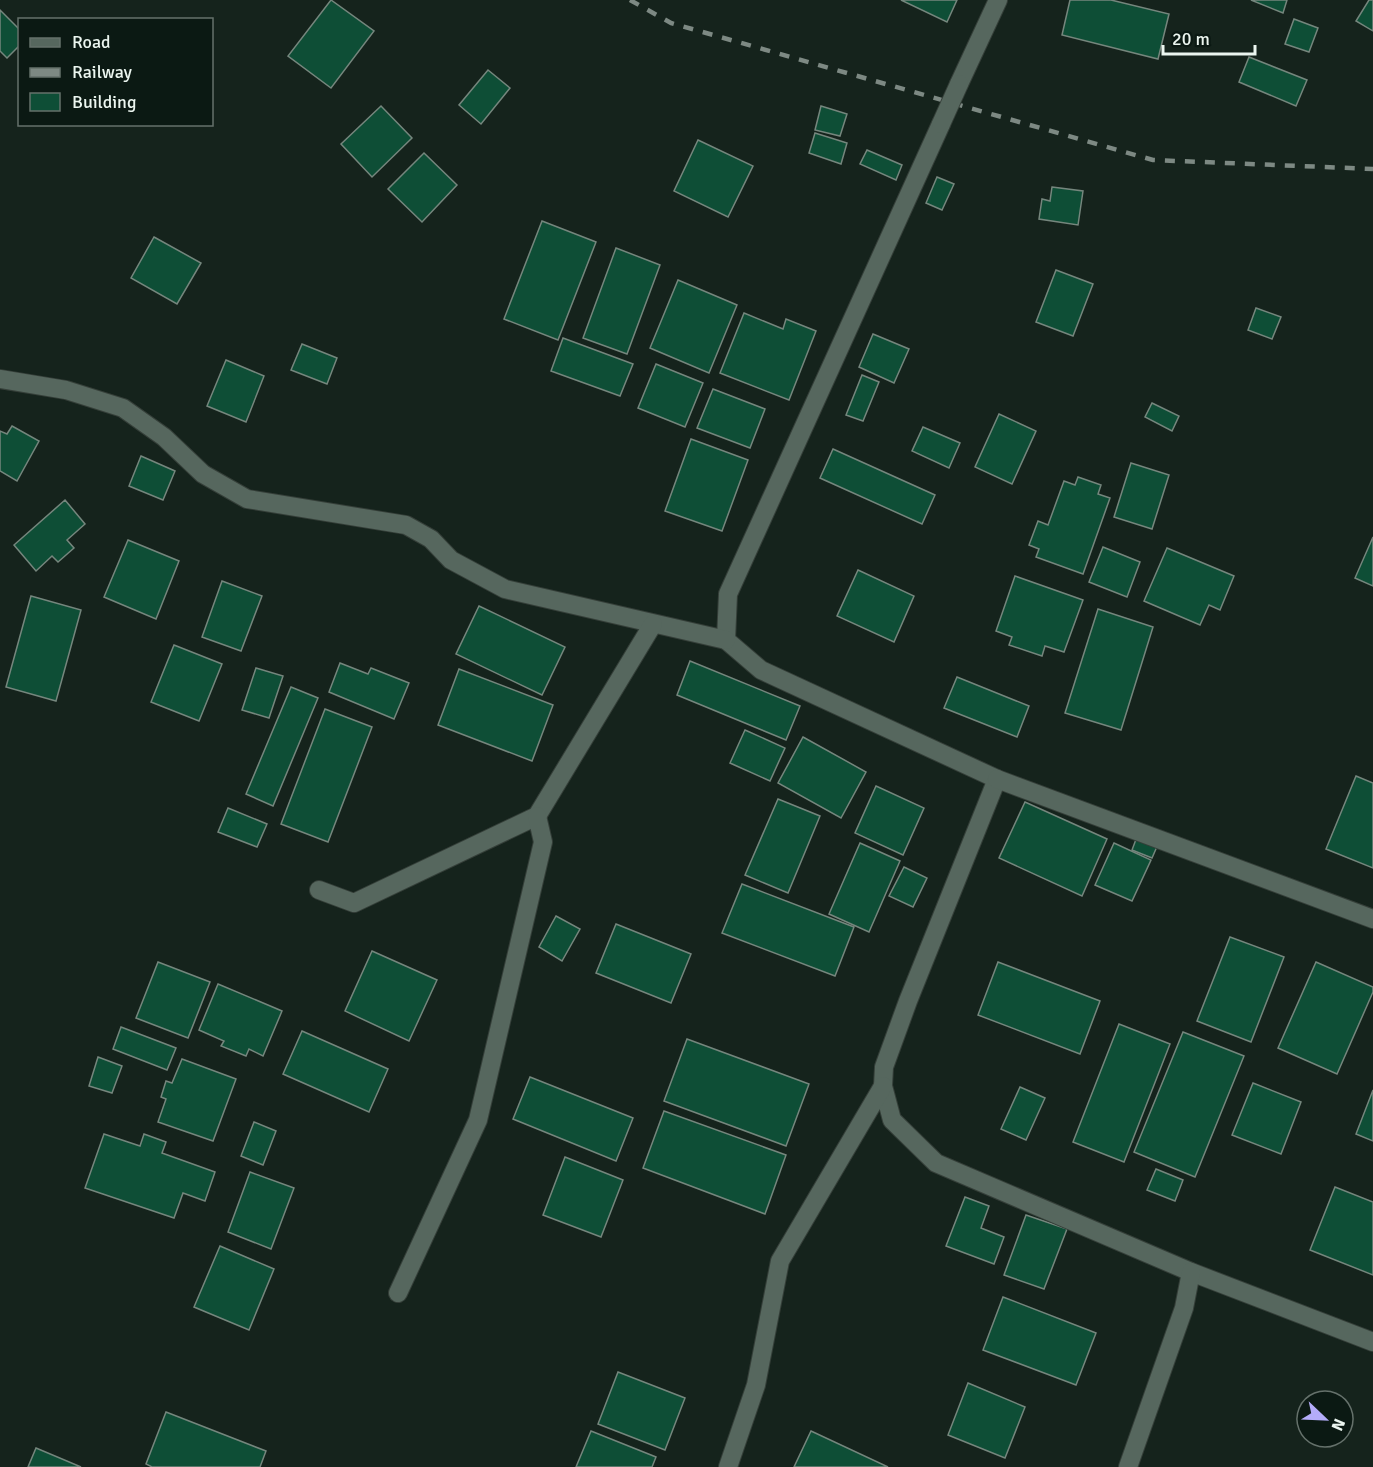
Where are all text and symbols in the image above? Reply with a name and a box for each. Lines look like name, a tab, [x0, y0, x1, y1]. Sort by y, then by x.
legend	[18, 18, 213, 126]
scale bar	[1163, 18, 1254, 56]
text: 20 m	[1172, 28, 1210, 50]
text: Road	[72, 31, 111, 53]
text: Railway	[72, 61, 133, 83]
text: Building	[72, 91, 136, 113]
north arrow	[1295, 1389, 1355, 1449]
text: N	[1327, 1415, 1349, 1434]

